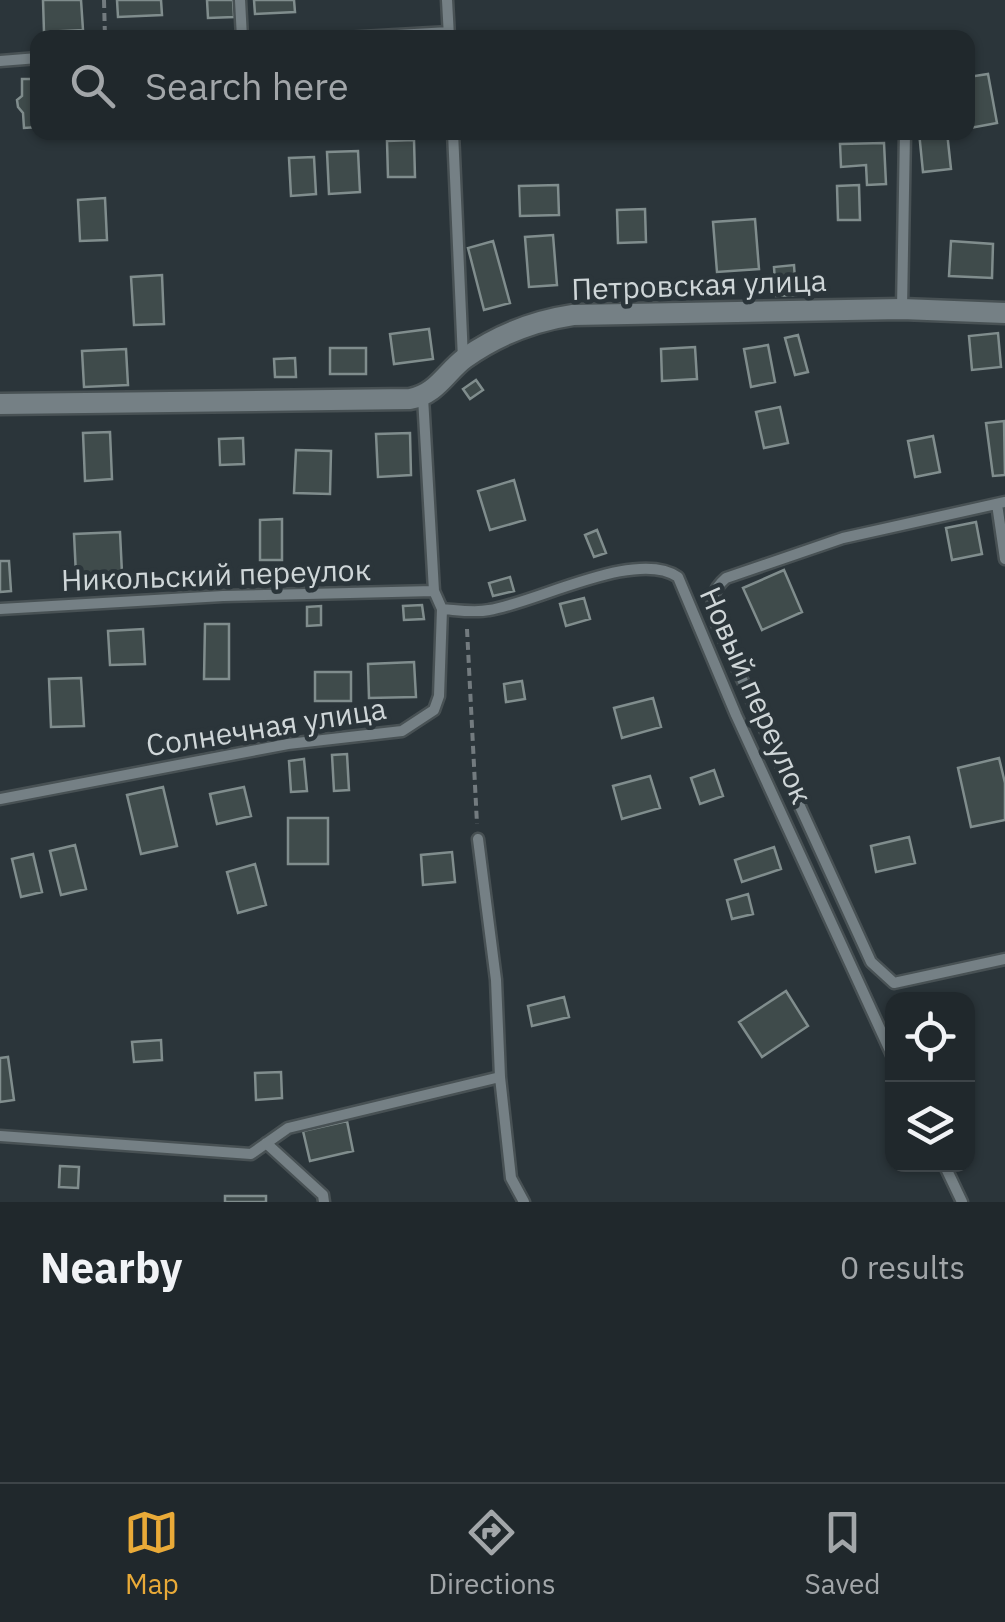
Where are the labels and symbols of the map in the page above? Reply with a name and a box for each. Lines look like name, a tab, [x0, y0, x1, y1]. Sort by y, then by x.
street label: Петровская улица	[571, 260, 827, 308]
street label: Никольский переулок	[60, 549, 372, 599]
street label: Новый переулок	[692, 580, 822, 810]
street label: Солнечная улица	[143, 688, 389, 764]

